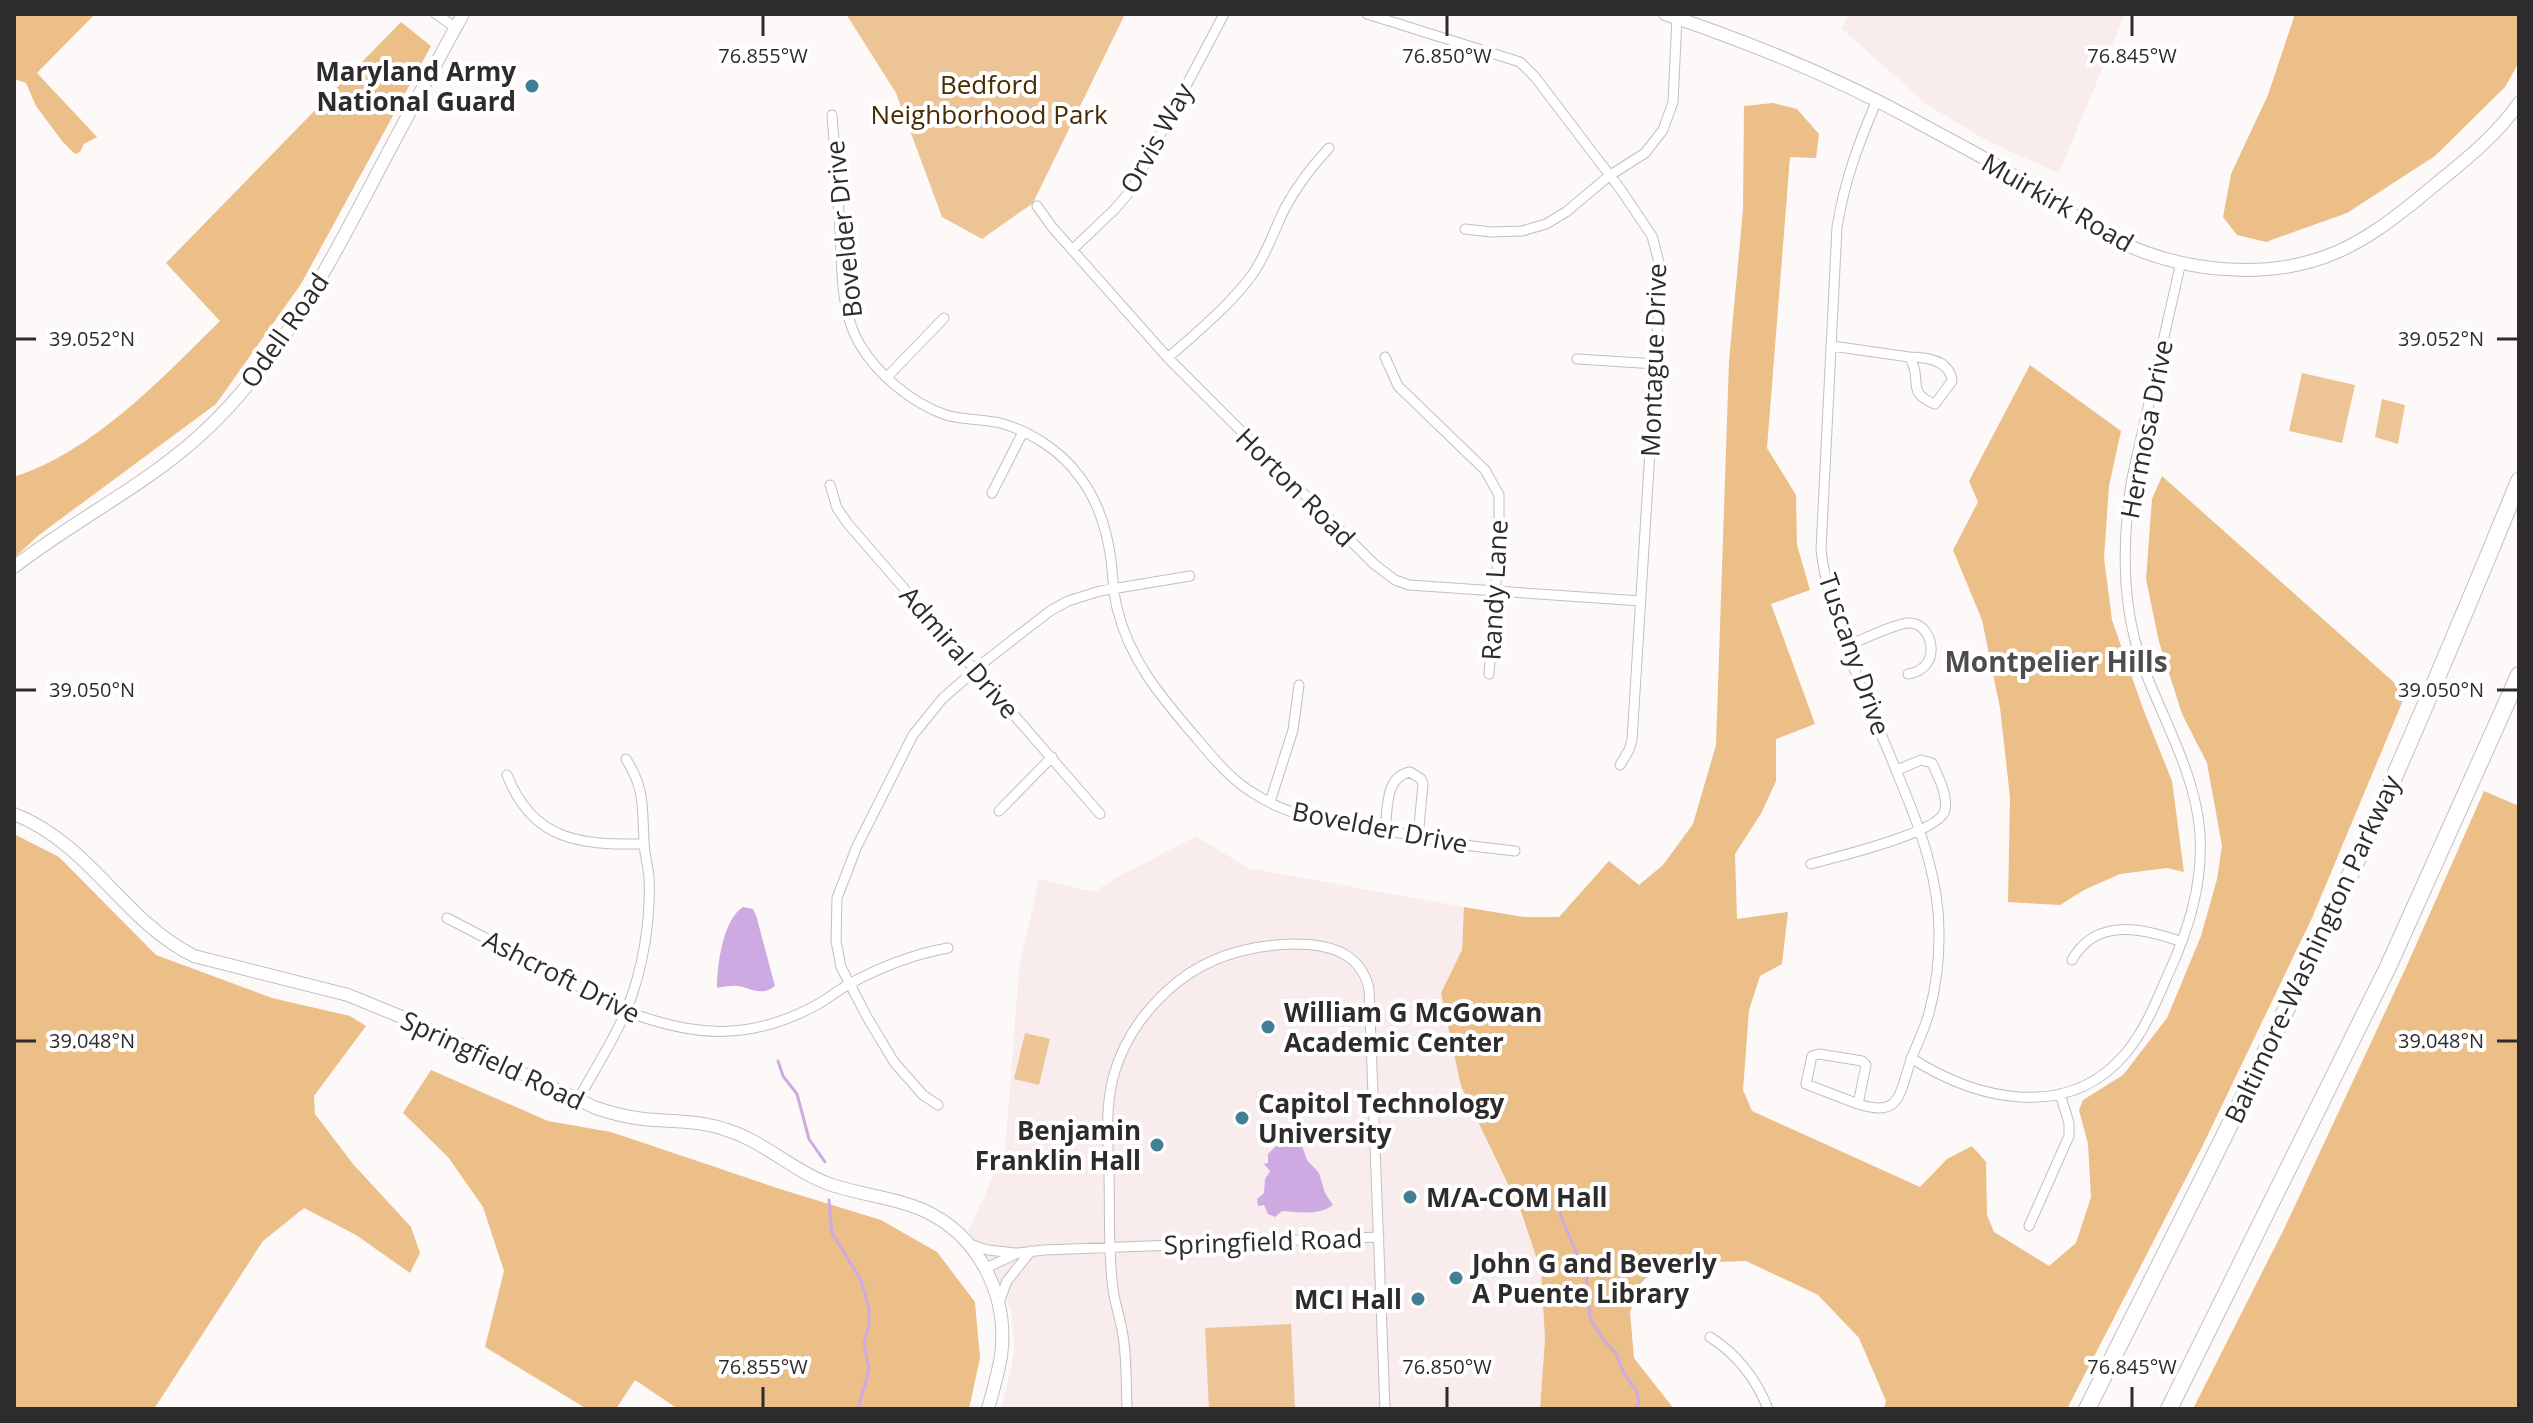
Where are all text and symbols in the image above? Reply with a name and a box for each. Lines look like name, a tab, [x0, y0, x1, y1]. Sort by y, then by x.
text: 76.855°W	[718, 42, 808, 69]
text: 76.850°W	[1402, 42, 1492, 69]
text: 76.845°W	[2087, 42, 2177, 69]
place label: Maryland Army National Guard	[315, 53, 516, 119]
park label: Bedford Neighborhood Park	[870, 66, 1108, 132]
street label: Orvis Way	[1111, 75, 1202, 200]
marker: Maryland Army National Guard	[523, 77, 541, 95]
street label: Bovelder Drive	[816, 139, 870, 319]
street label: Muirkirk Road	[1975, 144, 2141, 260]
street label: Montague Drive	[1632, 263, 1674, 457]
street label: Odell Road	[231, 265, 337, 395]
text: 39.052°N	[49, 325, 135, 352]
text: 39.052°N	[2398, 325, 2484, 352]
street label: Hermosa Drive	[2111, 337, 2181, 521]
street label: Horton Road	[1228, 419, 1364, 555]
street label: Randy Lane	[1472, 519, 1516, 661]
street label: Tuscany Drive	[1810, 568, 1900, 740]
street label: Admiral Drive	[892, 578, 1028, 726]
district label: Montpelier Hills	[1944, 642, 2168, 680]
text: 39.050°N	[49, 676, 135, 703]
text: 39.050°N	[2398, 676, 2484, 703]
street label: Baltimore-Washington Parkway	[2215, 768, 2409, 1129]
street label: Bovelder Drive	[1289, 792, 1471, 862]
street label: Ashcroft Drive	[477, 921, 647, 1031]
place label: William G McGowan Academic Center	[1284, 994, 1542, 1060]
street label: Springfield Road	[395, 1002, 591, 1118]
marker: William G McGowan Academic Center	[1259, 1018, 1277, 1036]
text: 39.048°N	[49, 1027, 135, 1054]
text: 39.048°N	[2398, 1027, 2484, 1054]
place label: Capitol Technology University	[1258, 1085, 1505, 1151]
marker: Capitol Technology University	[1233, 1109, 1251, 1127]
place label: Benjamin Franklin Hall	[975, 1112, 1141, 1178]
marker: Benjamin Franklin Hall	[1148, 1136, 1166, 1154]
place label: M/A-COM Hall	[1426, 1179, 1608, 1215]
marker: M/A-COM Hall	[1401, 1188, 1419, 1206]
street label: Springfield Road	[1163, 1220, 1363, 1262]
place label: John G and Beverly A Puente Library	[1470, 1245, 1717, 1311]
marker: John G and Beverly A Puente Library	[1447, 1269, 1465, 1287]
place label: MCI Hall	[1294, 1281, 1402, 1317]
marker: MCI Hall	[1409, 1290, 1427, 1308]
text: 76.855°W	[718, 1353, 808, 1380]
text: 76.850°W	[1402, 1353, 1492, 1380]
text: 76.845°W	[2087, 1353, 2177, 1380]

